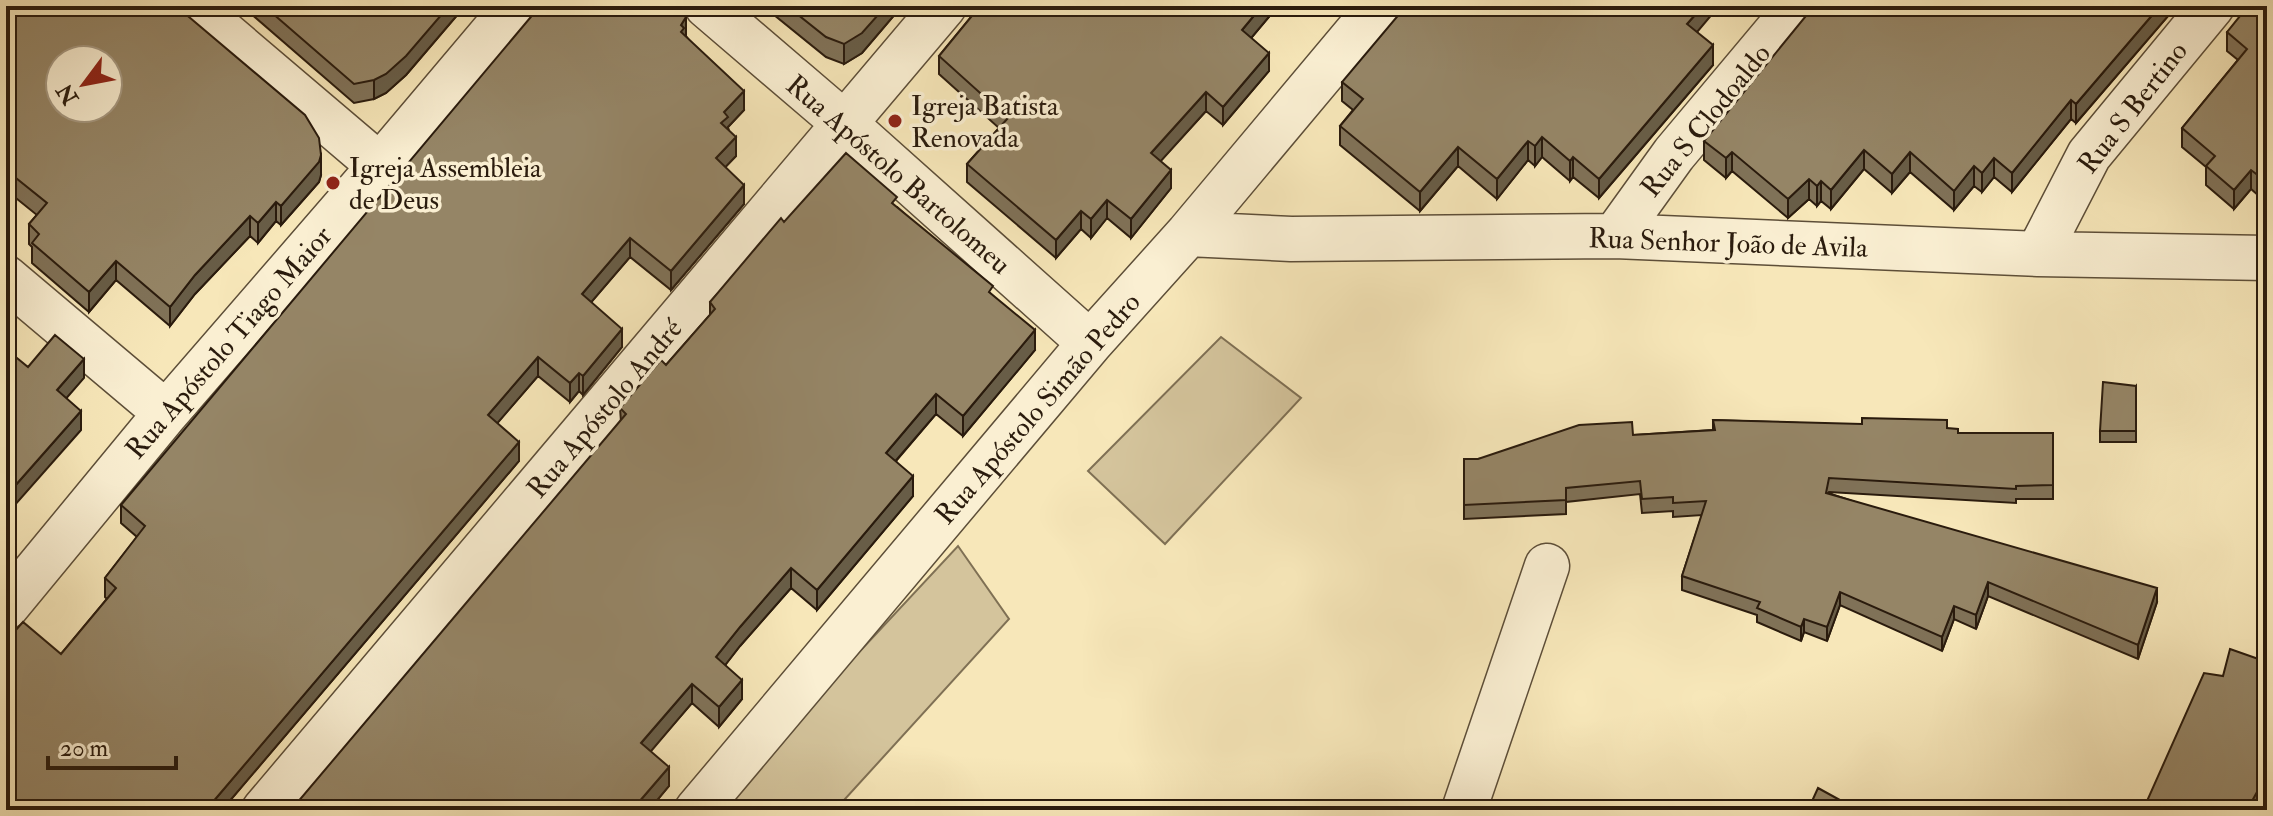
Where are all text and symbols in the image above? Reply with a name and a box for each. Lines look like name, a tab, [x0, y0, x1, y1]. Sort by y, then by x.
street label: Rua S Bertino	[2071, 35, 2196, 181]
street label: Rua S Clodoaldo	[1634, 37, 1779, 205]
north arrow	[44, 44, 124, 124]
street label: Rua Apóstolo Bartolomeu	[778, 68, 1018, 282]
text: N	[51, 78, 86, 111]
place label: Igreja Batista Renovada	[911, 89, 1059, 156]
marker: Igreja Batista Renovada	[886, 112, 904, 130]
place label: Igreja Assembleia de Deus	[349, 151, 542, 218]
marker: Igreja Assembleia de Deus	[324, 174, 342, 192]
street label: Rua Apóstolo Tiago Maior	[118, 219, 340, 467]
street label: Rua Senhor João de Avila	[1588, 221, 1869, 266]
street label: Rua Apóstolo Simão Pedro	[928, 286, 1148, 532]
street label: Rua Apóstolo André	[520, 312, 691, 506]
scale bar	[48, 720, 176, 770]
text: 20 m	[60, 733, 109, 764]

